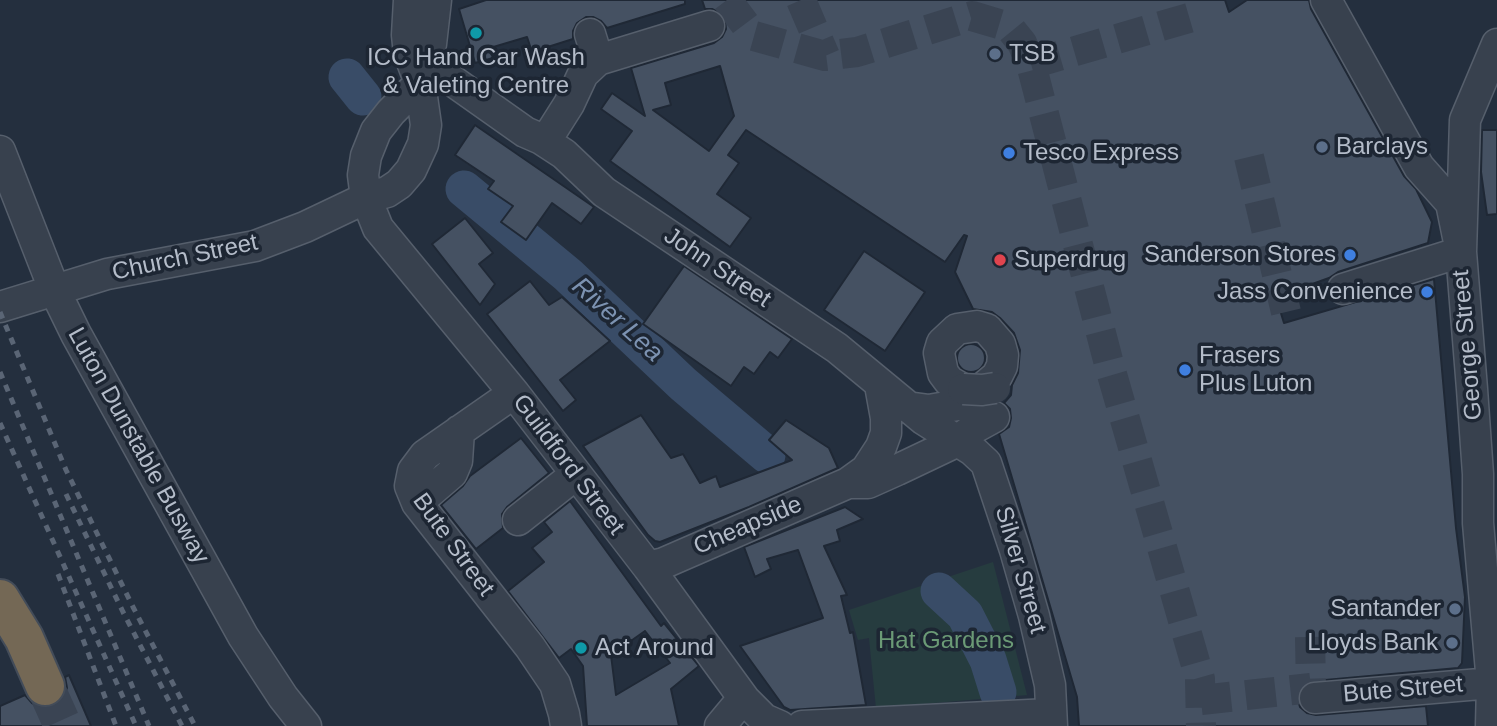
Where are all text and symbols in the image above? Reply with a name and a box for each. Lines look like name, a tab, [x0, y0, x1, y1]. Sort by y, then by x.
marker: ICC Hand Car Wash & Valeting Centre	[468, 25, 484, 41]
place label: TSB	[1009, 40, 1056, 68]
place label: ICC Hand Car Wash & Valeting Centre	[367, 44, 585, 100]
marker: TSB	[987, 46, 1003, 62]
place label: Barclays	[1336, 133, 1428, 161]
place label: Tesco Express	[1023, 139, 1179, 167]
marker: Barclays	[1314, 139, 1330, 155]
marker: Tesco Express	[1001, 145, 1017, 161]
street label: John Street	[658, 222, 776, 314]
street label: Church Street	[110, 229, 260, 287]
place label: Sanderson Stores	[1144, 241, 1336, 269]
place label: Superdrug	[1014, 246, 1126, 274]
marker: Sanderson Stores	[1342, 247, 1358, 263]
marker: Superdrug	[992, 252, 1008, 268]
street label: George Street	[1447, 269, 1489, 421]
water label: River Lea	[565, 271, 669, 369]
place label: Jass Convenience	[1217, 278, 1413, 306]
marker: Jass Convenience	[1419, 284, 1435, 300]
street label: Luton Dunstable Busway	[61, 323, 215, 569]
place label: Frasers Plus Luton	[1199, 342, 1312, 398]
marker: Frasers Plus Luton	[1177, 362, 1193, 378]
street label: Guildford Street	[506, 389, 630, 541]
street label: Bute Street	[406, 488, 500, 602]
street label: Cheapside	[690, 490, 806, 562]
street label: Silver Street	[988, 503, 1052, 637]
place label: Santander	[1330, 595, 1441, 623]
marker: Santander	[1447, 601, 1463, 617]
park label: Hat Gardens	[878, 627, 1014, 655]
place label: Lloyds Bank	[1307, 629, 1438, 657]
place label: Act Around	[595, 634, 714, 662]
marker: Lloyds Bank	[1444, 635, 1460, 651]
marker: Act Around	[573, 640, 589, 656]
street label: Bute Street	[1342, 670, 1464, 710]

